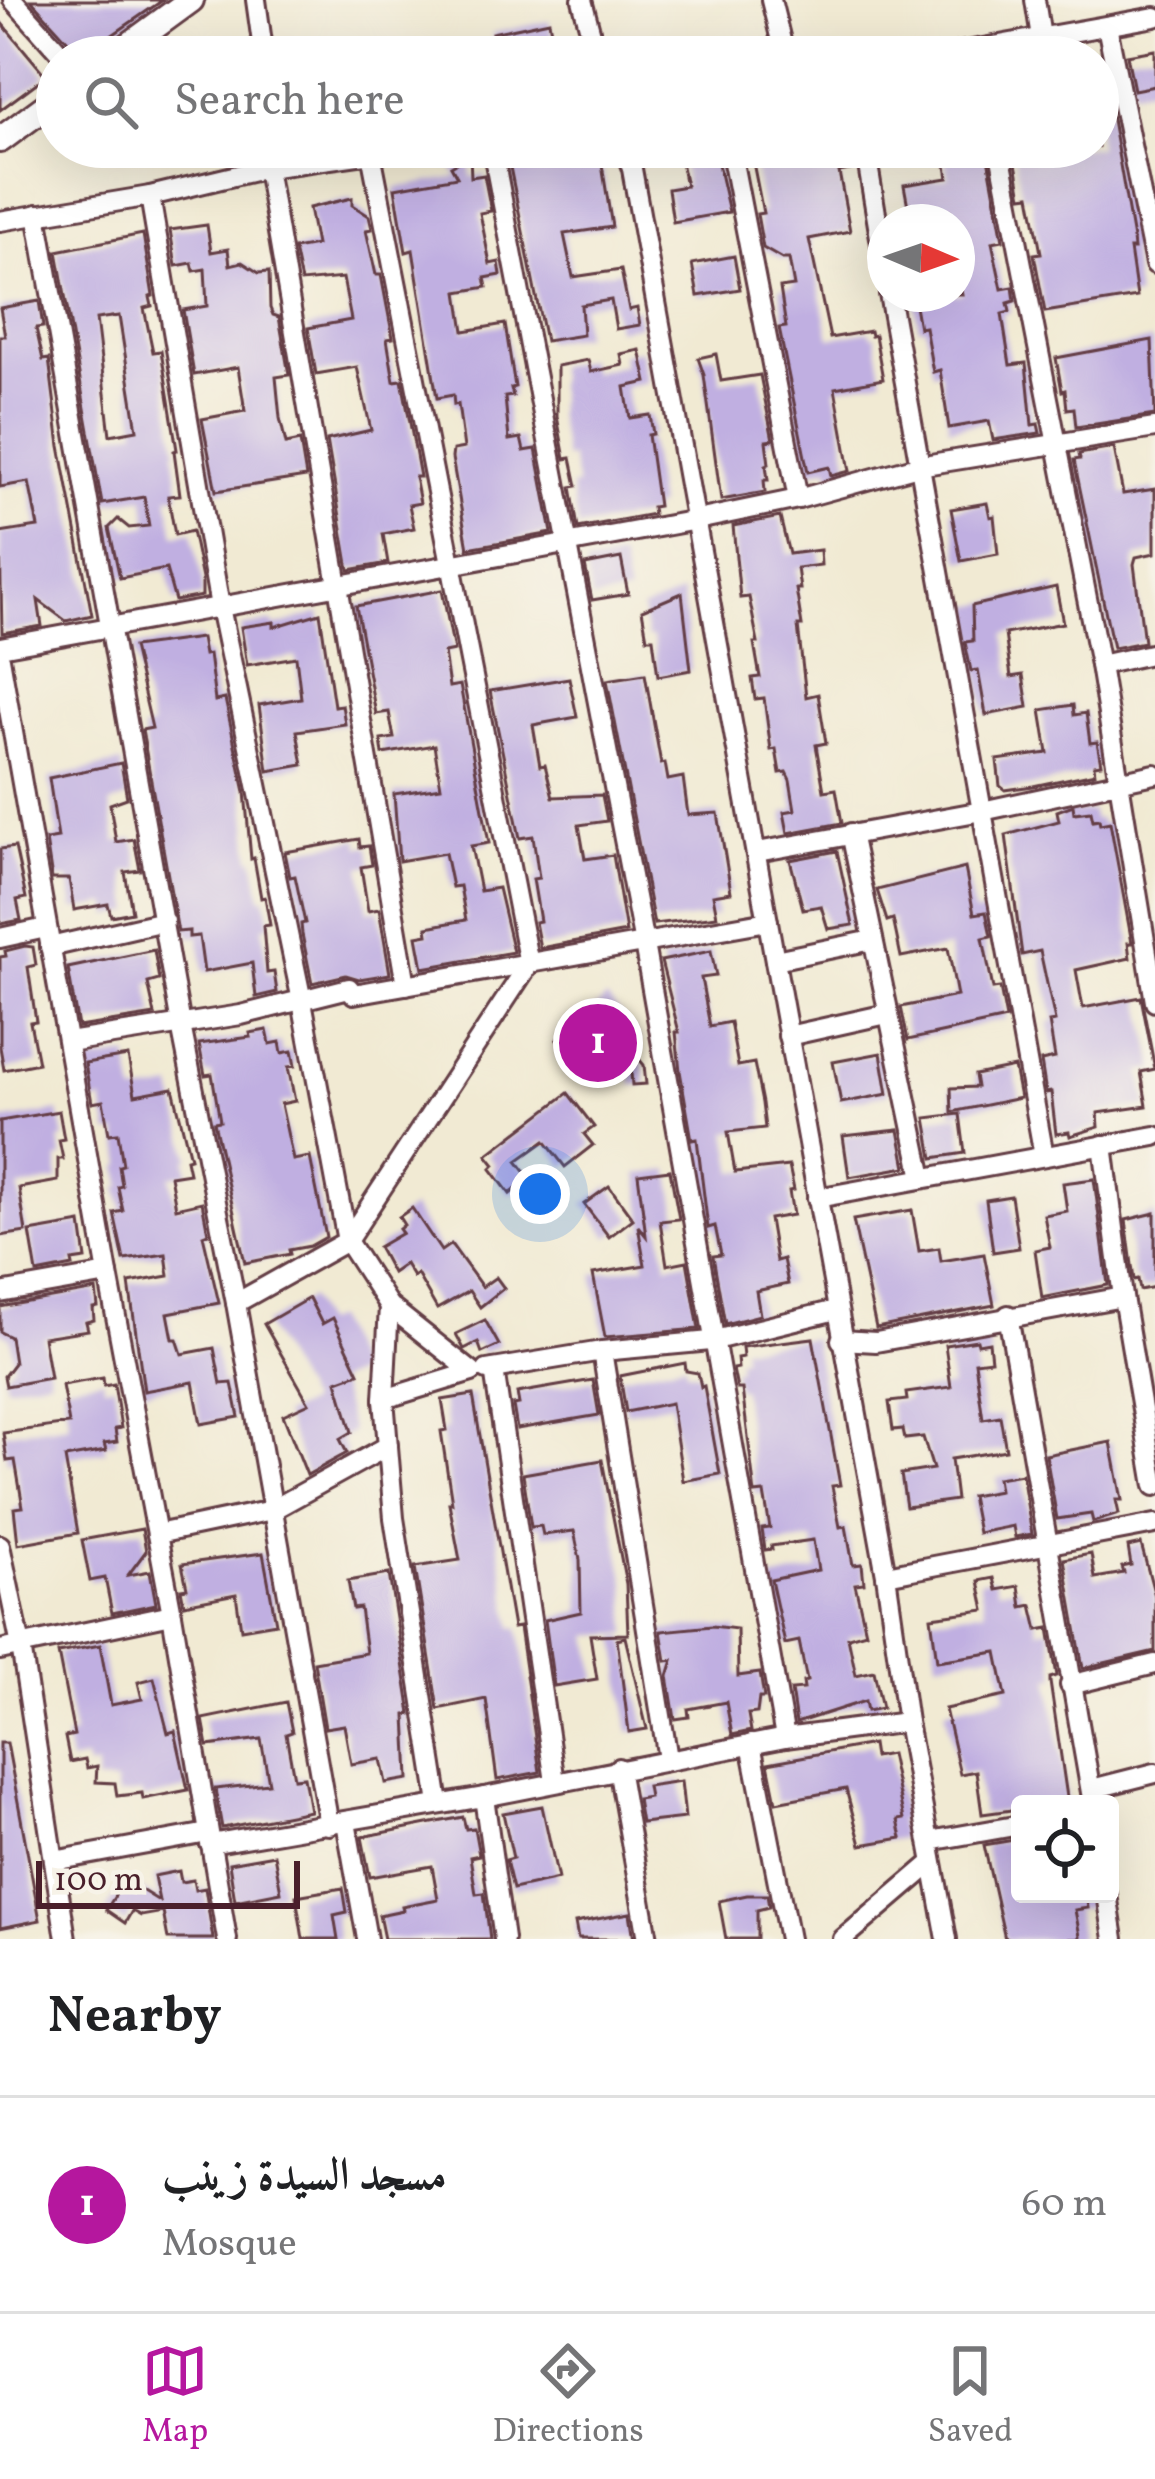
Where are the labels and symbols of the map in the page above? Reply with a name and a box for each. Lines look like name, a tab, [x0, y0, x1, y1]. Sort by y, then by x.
north arrow	[867, 204, 975, 312]
pin: 1	[559, 998, 637, 1088]
your location	[510, 1164, 570, 1224]
scale bar	[36, 1855, 300, 1908]

